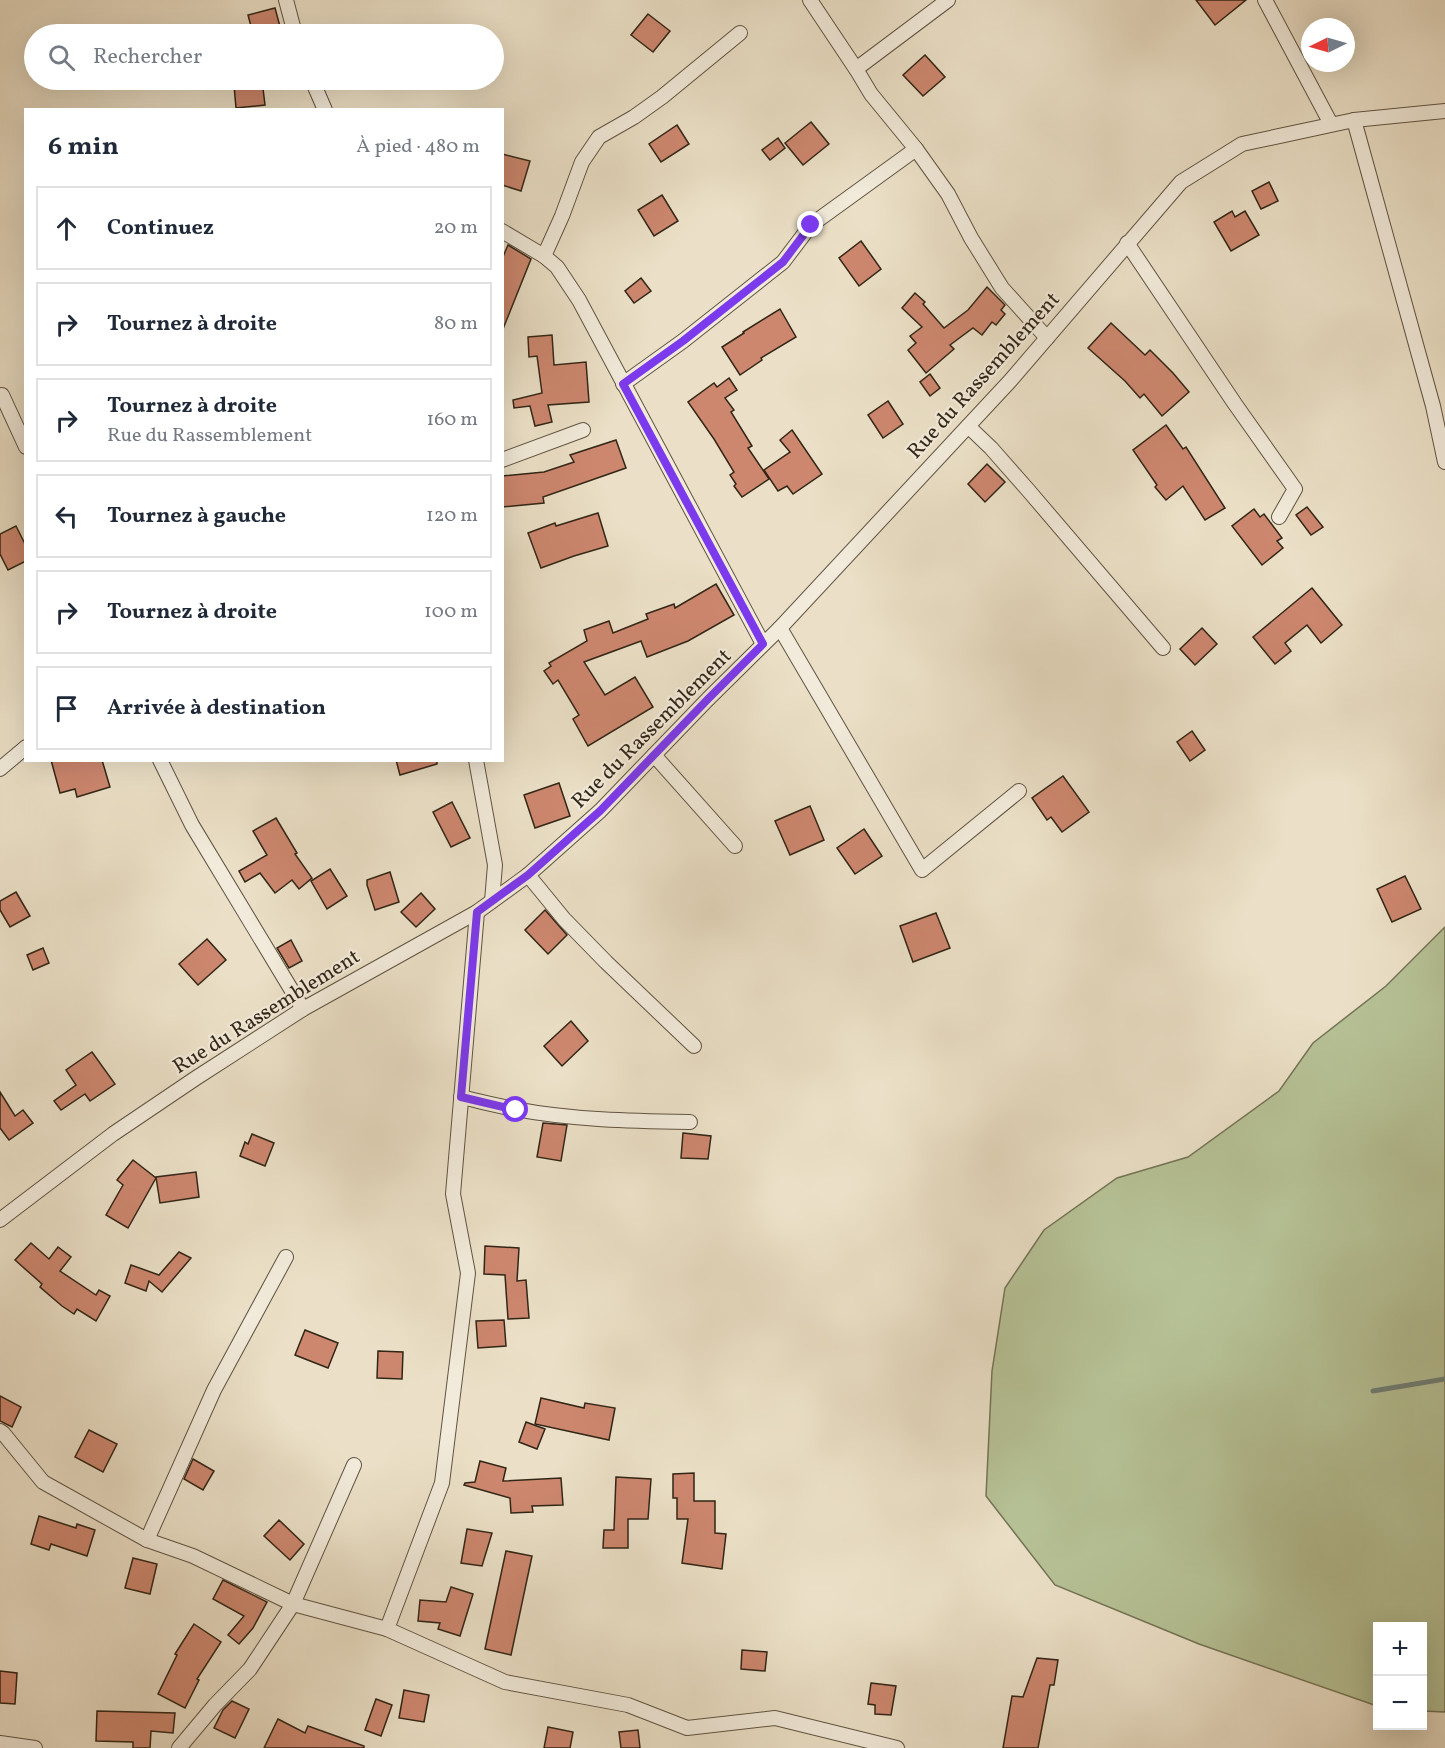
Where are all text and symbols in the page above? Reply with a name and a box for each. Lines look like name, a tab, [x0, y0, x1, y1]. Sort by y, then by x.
north arrow	[1301, 18, 1355, 72]
search box	[24, 24, 504, 90]
icon: search	[45, 41, 78, 74]
text: Rechercher	[93, 42, 202, 73]
text: 6 min	[48, 129, 119, 165]
text: À pied · 480 m	[356, 133, 480, 161]
route end	[797, 211, 823, 237]
icon: ahead	[50, 212, 83, 245]
text: Continuez	[107, 213, 214, 244]
text: 20 m	[434, 214, 478, 242]
street label: Rue du Rassemblement	[901, 286, 1067, 466]
icon: right	[50, 308, 83, 341]
text: Tournez à droite	[107, 309, 277, 340]
text: 80 m	[434, 310, 478, 338]
text: Tournez à droite	[107, 391, 277, 422]
icon: right	[50, 404, 83, 437]
text: 160 m	[426, 406, 478, 434]
text: Rue du Rassemblement	[107, 422, 312, 450]
icon: left	[50, 500, 83, 533]
text: Tournez à gauche	[107, 501, 286, 532]
text: 120 m	[426, 502, 478, 530]
icon: right	[50, 596, 83, 629]
text: Tournez à droite	[107, 597, 277, 628]
text: 100 m	[424, 598, 478, 626]
street label: Rue du Rassemblement	[566, 643, 739, 816]
icon: arrive	[50, 692, 83, 725]
text: Arrivée à destination	[107, 693, 326, 724]
street label: Rue du Rassemblement	[168, 943, 366, 1082]
route start	[502, 1096, 528, 1122]
map controls	[1373, 1622, 1427, 1730]
button: +	[1373, 1622, 1427, 1676]
button: −	[1373, 1676, 1427, 1730]

